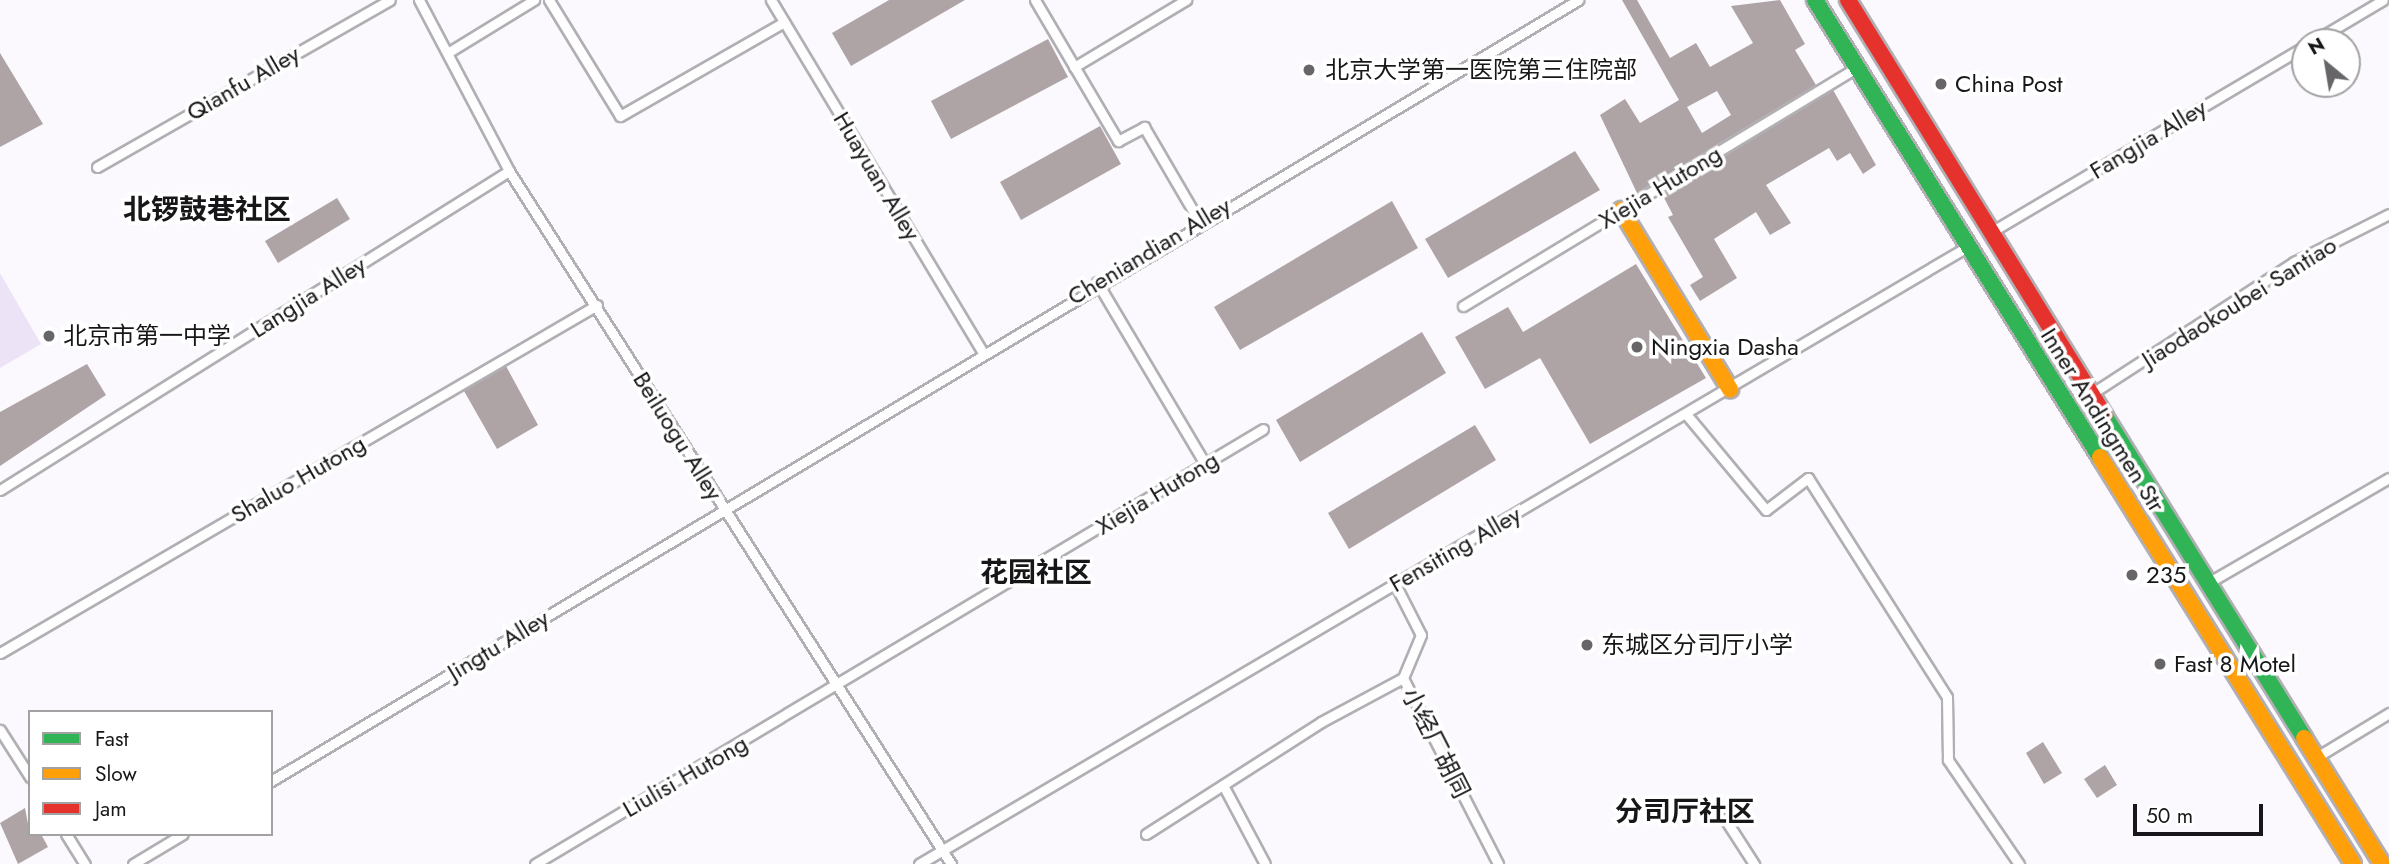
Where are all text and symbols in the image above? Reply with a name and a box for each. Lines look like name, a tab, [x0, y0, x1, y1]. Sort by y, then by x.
north arrow	[2291, 28, 2361, 98]
text: N	[2303, 31, 2330, 62]
street label: Qianfu Alley	[181, 39, 305, 127]
place label: 北京大学第一医院第三住院部	[1325, 56, 1637, 84]
marker: 北京大学第一医院第三住院部	[1299, 60, 1319, 80]
place label: China Post	[1955, 70, 2063, 98]
marker: China Post	[1933, 76, 1949, 92]
street label: Fangjia Alley	[2084, 93, 2212, 185]
street label: Huayuan Alley	[827, 106, 927, 246]
street label: Xiejia Hutong	[1594, 139, 1726, 235]
street label: Cheniandian Alley	[1062, 191, 1236, 311]
district label: 北锣鼓巷社区	[123, 193, 291, 227]
street label: Jiaodaokoubei Santiao	[2136, 230, 2342, 374]
street label: Langjia Alley	[245, 250, 371, 344]
place label: 北京市第一中学	[63, 322, 231, 350]
street label: Inner Andingmen Str	[2035, 323, 2171, 517]
marker: 北京市第一中学	[41, 328, 57, 344]
place label: Ningxia Dasha	[1651, 333, 1799, 361]
marker: Ningxia Dasha	[1629, 339, 1645, 355]
street label: Beiluogu Alley	[627, 366, 729, 506]
street label: Shaluo Hutong	[226, 429, 370, 529]
street label: Xiejia Hutong	[1091, 445, 1223, 541]
street label: Fensiting Alley	[1384, 500, 1526, 598]
district label: 花园社区	[980, 556, 1092, 590]
place label: 235	[2146, 561, 2186, 589]
marker: 235	[2124, 567, 2140, 583]
street label: Jingtu Alley	[442, 603, 554, 687]
place label: 东城区分司厅小学	[1601, 631, 1793, 659]
marker: 东城区分司厅小学	[1579, 637, 1595, 653]
place label: Fast 8 Motel	[2174, 650, 2296, 678]
marker: Fast 8 Motel	[2152, 656, 2168, 672]
street label: 小经厂胡同	[1396, 683, 1476, 803]
legend	[28, 710, 273, 836]
text: Fast	[95, 724, 128, 754]
street label: Liulisi Hutong	[617, 729, 753, 823]
text: Slow	[95, 759, 137, 789]
scale bar	[2137, 790, 2266, 834]
text: Jam	[95, 794, 127, 824]
district label: 分司厅社区	[1615, 795, 1755, 829]
text: 50 m	[2146, 801, 2193, 831]

